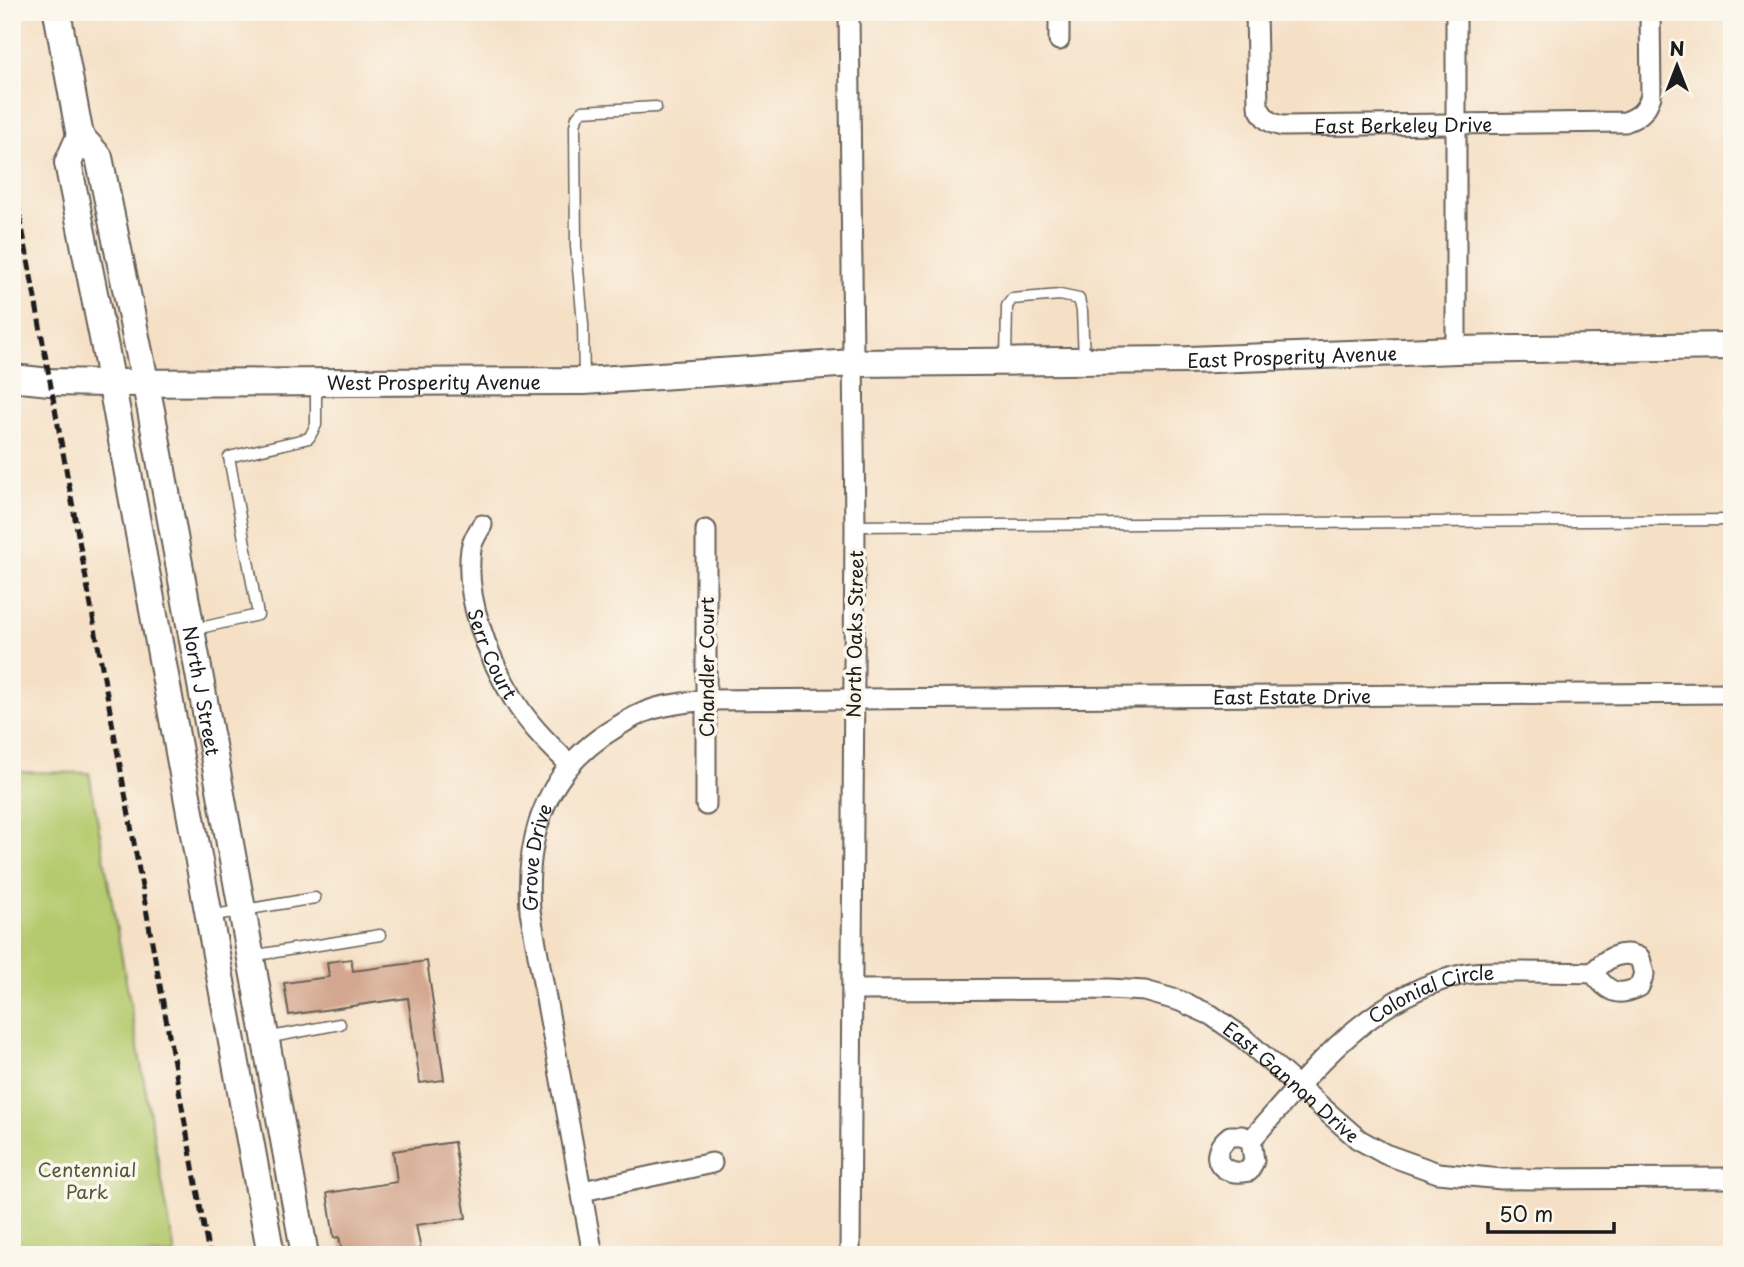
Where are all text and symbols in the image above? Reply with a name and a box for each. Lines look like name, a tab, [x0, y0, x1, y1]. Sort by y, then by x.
north arrow	[1642, 32, 1712, 102]
text: N	[1669, 34, 1685, 62]
street label: East Berkeley Drive	[1314, 110, 1492, 140]
street label: East Prosperity Avenue	[1187, 338, 1398, 374]
street label: West Prosperity Avenue	[327, 367, 541, 396]
street label: North Oaks Street	[839, 550, 869, 718]
street label: Chandler Court	[692, 596, 720, 737]
street label: Serr Court	[461, 605, 525, 705]
street label: North J Street	[177, 624, 228, 758]
street label: East Estate Drive	[1213, 681, 1371, 711]
street label: Grove Drive	[515, 799, 558, 912]
street label: Colonial Circle	[1362, 958, 1495, 1030]
street label: East Gannon Drive	[1218, 1014, 1366, 1149]
park label: Centennial Park	[38, 1155, 136, 1205]
scale bar	[1488, 1190, 1614, 1234]
text: 50 m	[1499, 1197, 1553, 1229]

